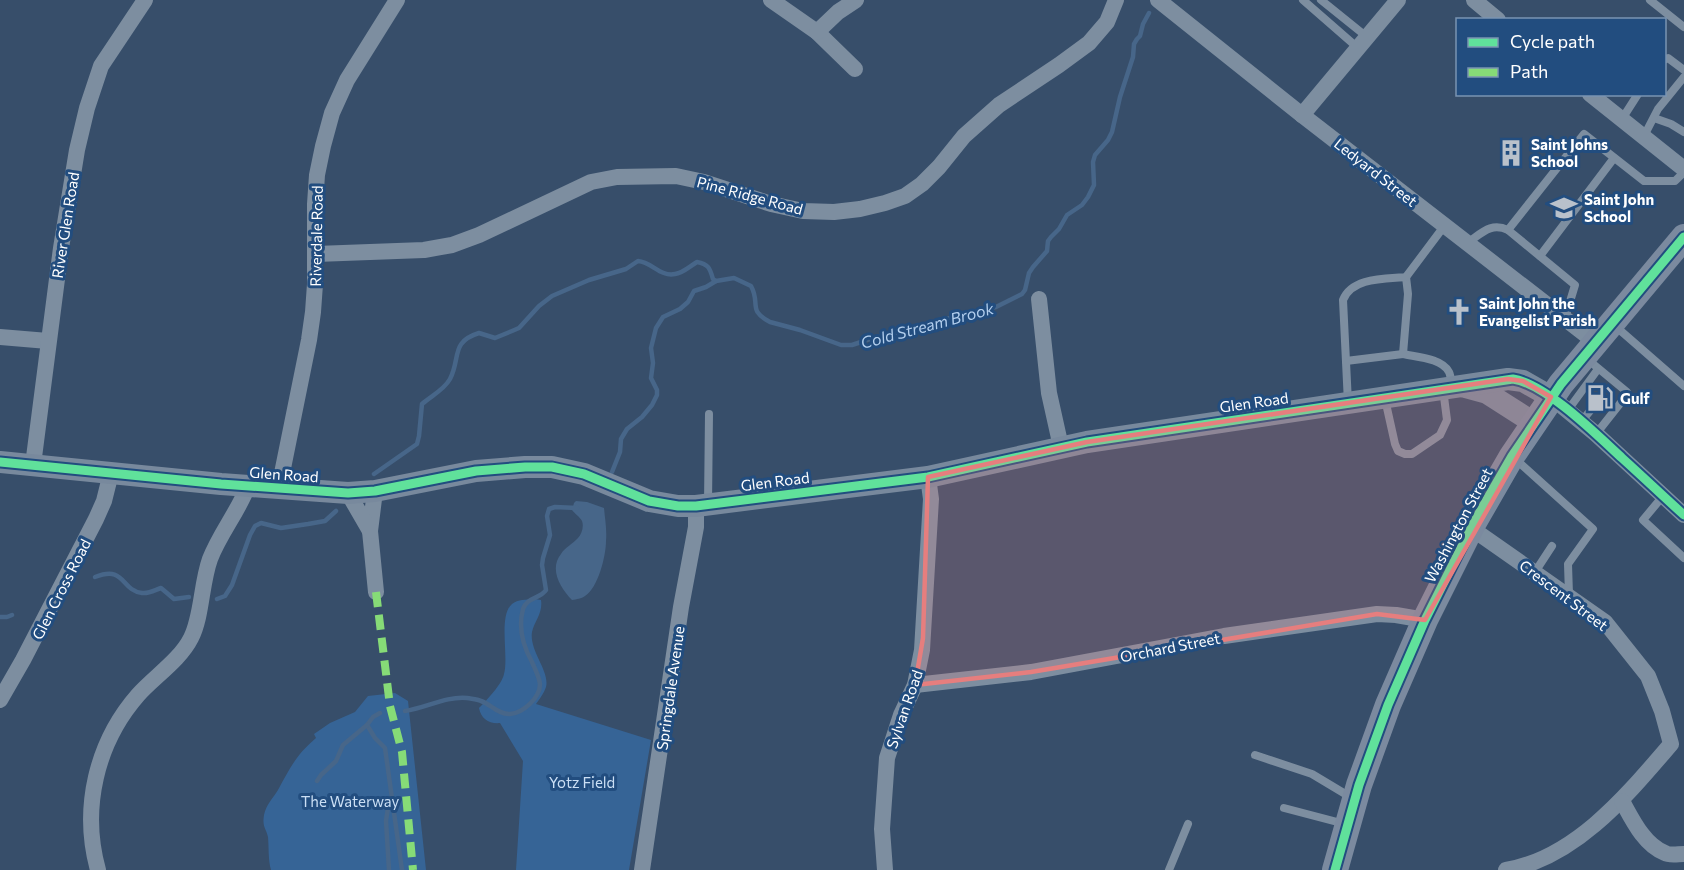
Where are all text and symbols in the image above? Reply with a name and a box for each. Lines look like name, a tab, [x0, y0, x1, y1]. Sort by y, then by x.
legend	[1456, 18, 1666, 96]
text: Cycle path	[1510, 30, 1595, 52]
text: Path	[1510, 60, 1548, 82]
street label: Ledyard Street	[1331, 134, 1421, 210]
place label: Saint Johns School	[1531, 135, 1608, 170]
building icon: Saint Johns School	[1496, 138, 1526, 168]
street label: River Glen Road	[48, 171, 82, 279]
street label: Pine Ridge Road	[695, 172, 805, 218]
street label: Riverdale Road	[306, 185, 326, 287]
place label: Saint John School	[1584, 190, 1654, 225]
school or university icon: Saint John School	[1549, 193, 1579, 223]
place label: Saint John the Evangelist Parish	[1479, 294, 1596, 329]
church icon: Saint John the Evangelist Parish	[1444, 297, 1474, 327]
water label: Cold Stream Brook	[858, 298, 996, 352]
fuel station icon: Gulf	[1585, 383, 1615, 413]
street label: Glen Road	[1218, 388, 1290, 416]
place label: Gulf	[1620, 389, 1651, 407]
street label: Glen Road	[249, 463, 319, 485]
street label: Washington Street	[1420, 465, 1496, 585]
street label: Glen Road	[740, 468, 810, 494]
street label: Glen Cross Road	[28, 536, 94, 642]
street label: Crescent Street	[1516, 556, 1612, 634]
street label: Springdale Avenue	[652, 625, 688, 751]
street label: Orchard Street	[1118, 628, 1222, 666]
street label: Sylvan Road	[882, 667, 926, 751]
park label: Yotz Field	[549, 773, 615, 791]
park label: The Waterway	[301, 792, 400, 810]

